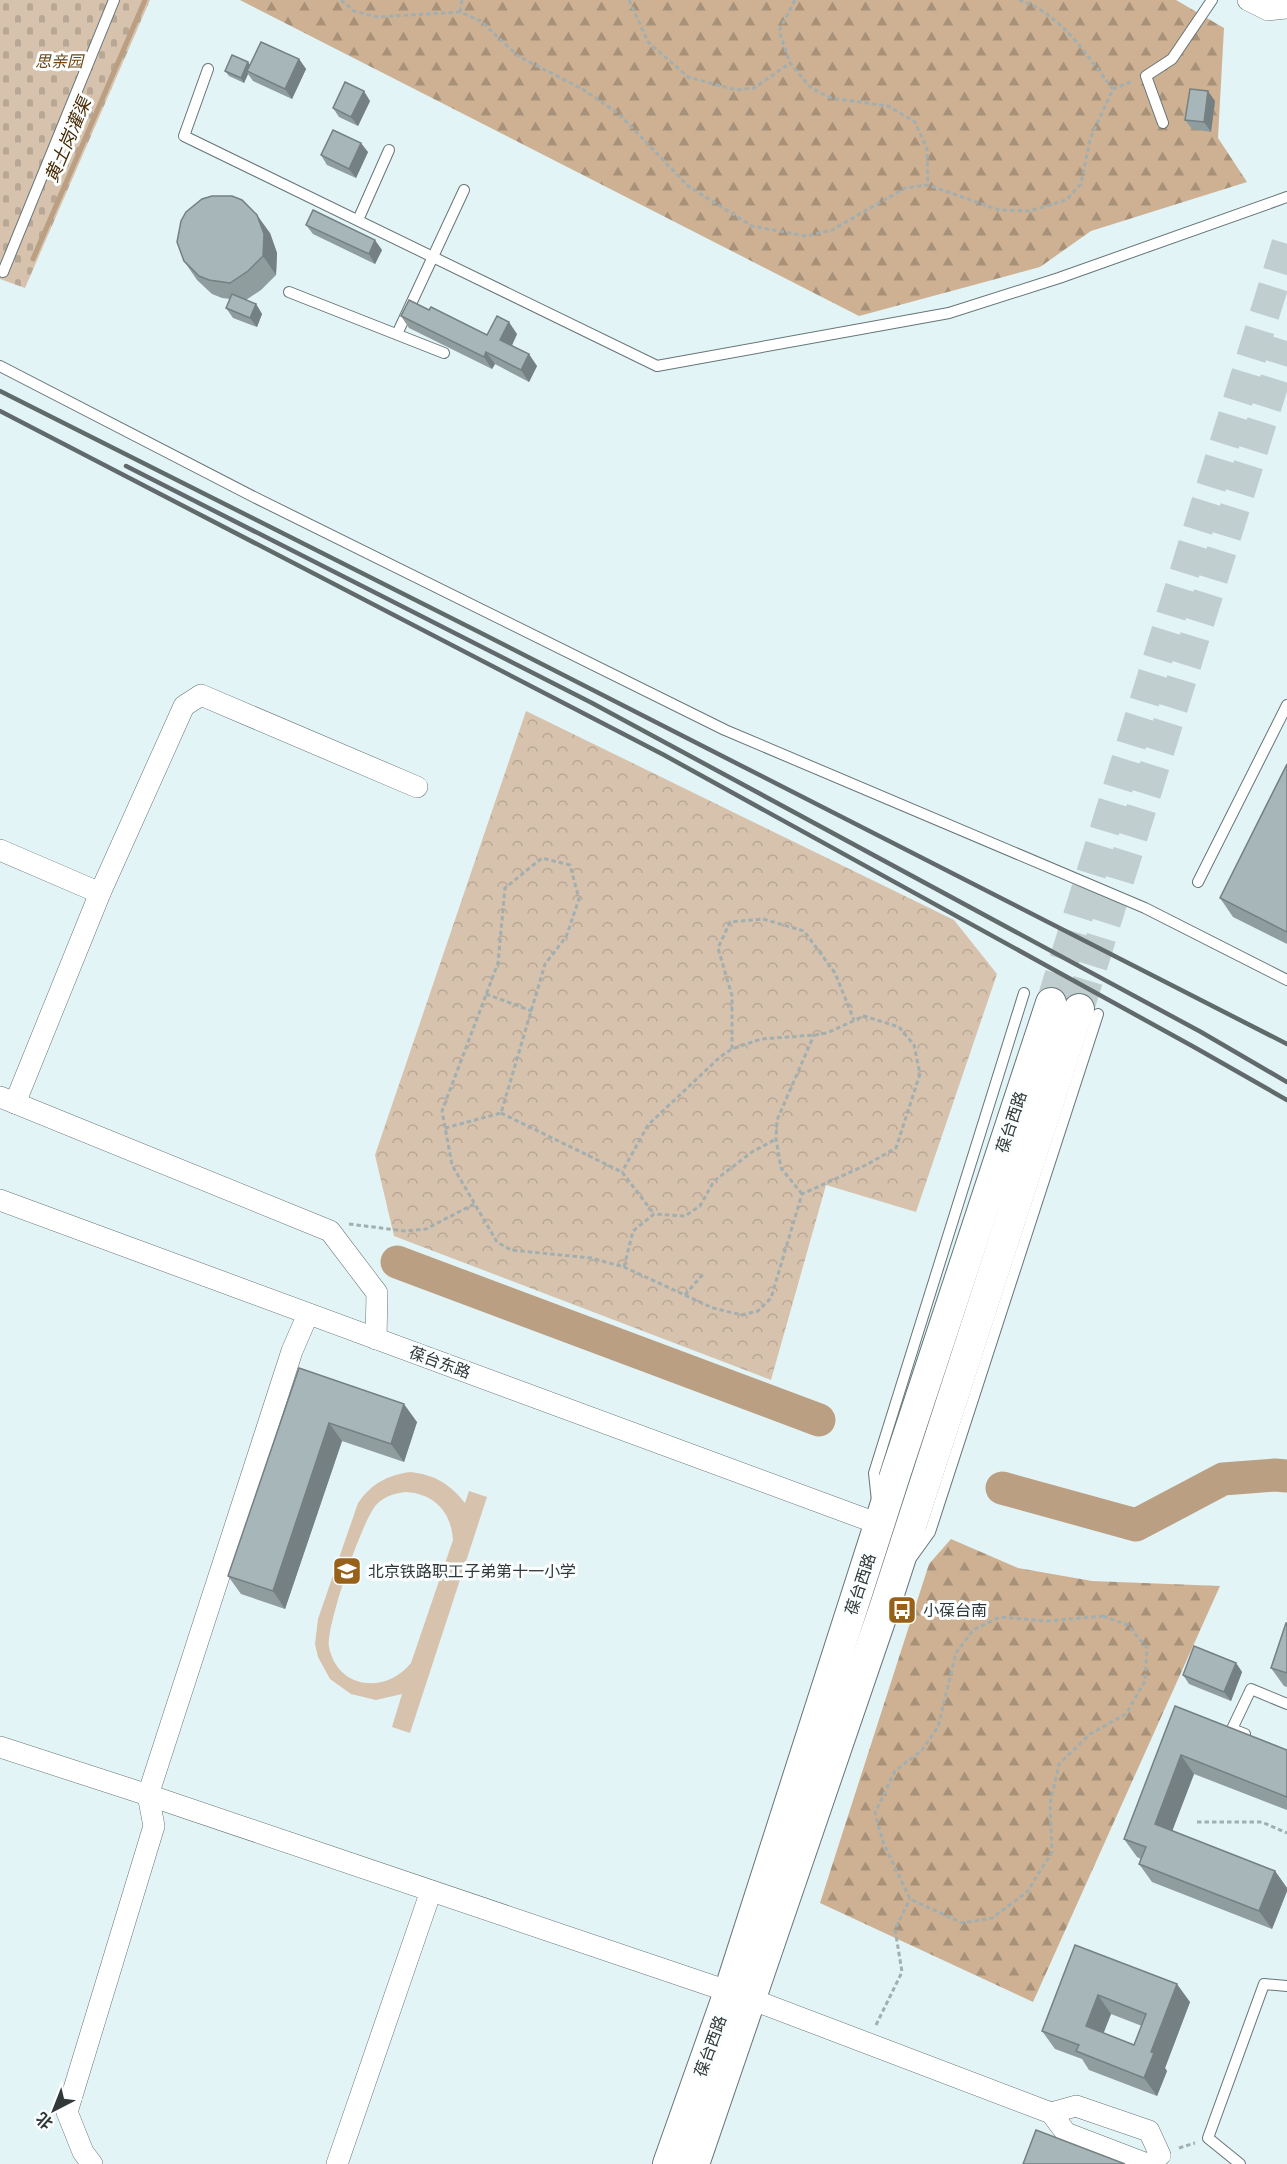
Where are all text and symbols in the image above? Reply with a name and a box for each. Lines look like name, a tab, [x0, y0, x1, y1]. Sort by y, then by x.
park label: 思亲园	[35, 51, 85, 71]
water label: 黄土岗灌渠	[40, 92, 97, 186]
street label: 葆台西路	[992, 1088, 1030, 1156]
street label: 葆台东路	[407, 1342, 473, 1382]
street label: 葆台西路	[841, 1550, 879, 1618]
school or university icon: 北京铁路职工子弟第十一小学	[331, 1555, 363, 1587]
place label: 北京铁路职工子弟第十一小学	[368, 1561, 576, 1581]
bus stop icon: 小葆台南	[886, 1594, 918, 1626]
place label: 小葆台南	[923, 1600, 987, 1620]
street label: 葆台西路	[690, 2013, 730, 2079]
north arrow	[24, 2080, 84, 2140]
text: 北	[31, 2108, 57, 2134]

